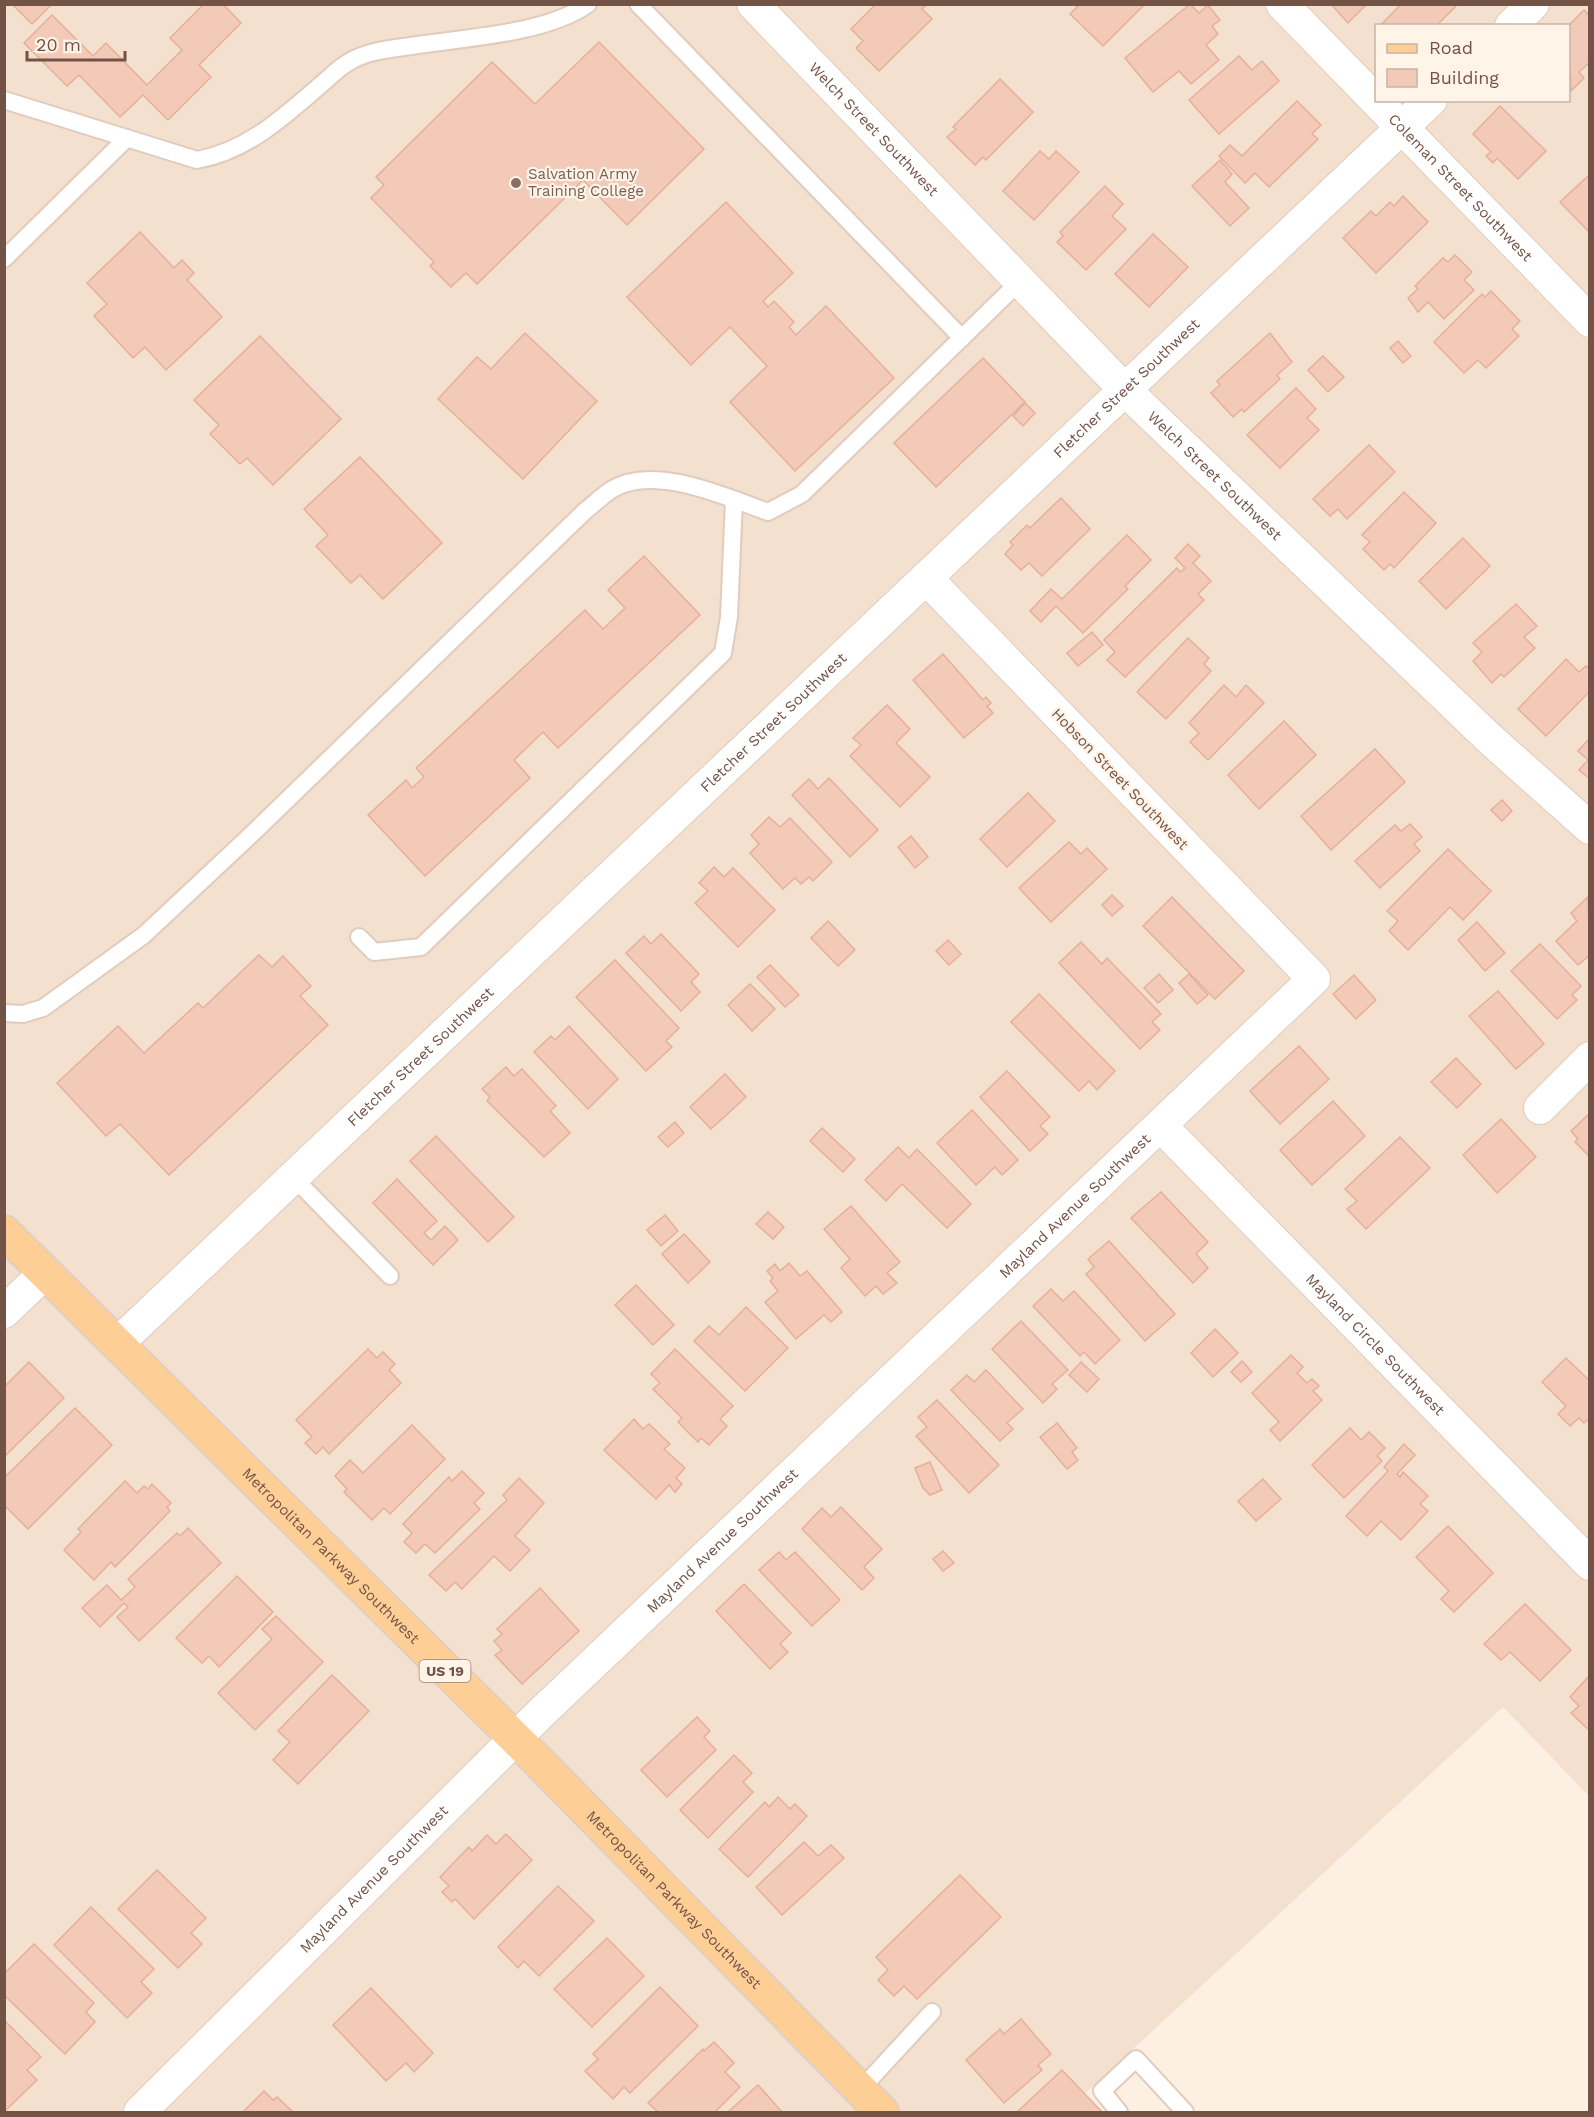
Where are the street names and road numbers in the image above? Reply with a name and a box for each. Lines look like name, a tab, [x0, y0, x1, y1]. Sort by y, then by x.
street label: Welch Street Southwest	[805, 59, 943, 200]
street label: Coleman Street Southwest	[1385, 110, 1537, 266]
street label: Fletcher Street Southwest	[1050, 314, 1204, 462]
street label: Welch Street Southwest	[1144, 407, 1286, 544]
street label: Fletcher Street Southwest	[697, 649, 851, 796]
street label: Hobson Street Southwest	[1048, 705, 1193, 854]
street label: Fletcher Street Southwest	[344, 983, 498, 1130]
street label: Mayland Avenue Southwest	[996, 1130, 1155, 1282]
street label: Mayland Circle Southwest	[1302, 1270, 1449, 1420]
street label: Metropolitan Parkway Southwest	[238, 1464, 424, 1648]
street label: Mayland Avenue Southwest	[643, 1464, 802, 1617]
road number: US 19	[420, 1660, 470, 1682]
street label: Mayland Avenue Southwest	[296, 1801, 452, 1957]
street label: Metropolitan Parkway Southwest	[583, 1807, 766, 1993]

